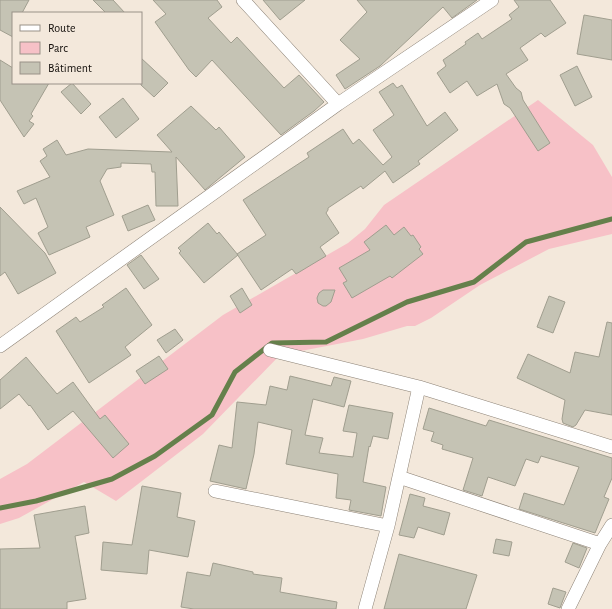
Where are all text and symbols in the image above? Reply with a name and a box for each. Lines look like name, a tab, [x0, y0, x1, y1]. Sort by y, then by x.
legend	[12, 12, 142, 84]
text: Route	[48, 22, 75, 34]
text: Parc	[48, 42, 68, 54]
text: Bâtiment	[48, 62, 92, 74]

